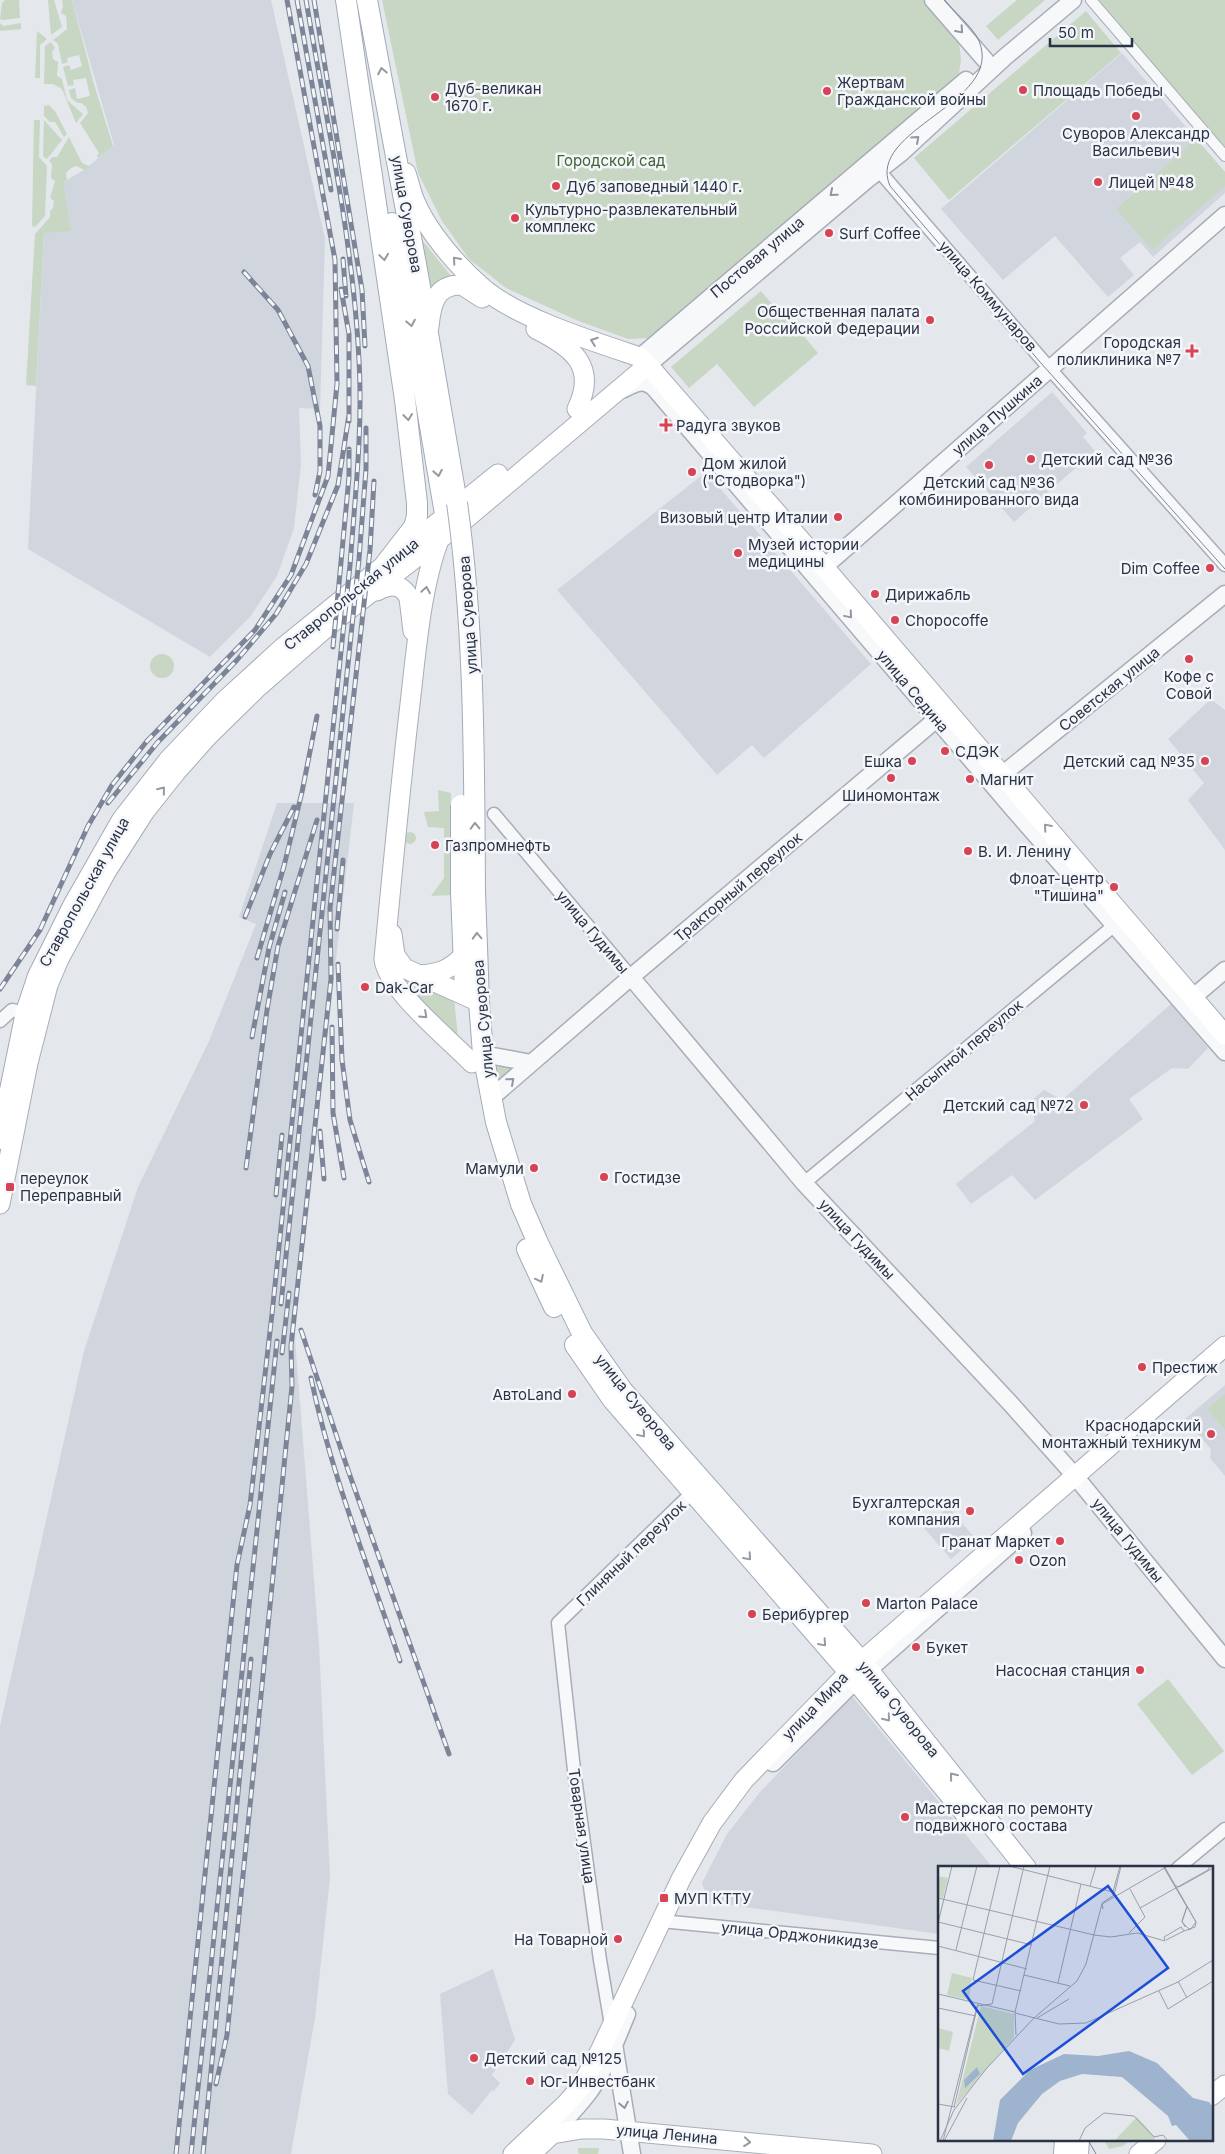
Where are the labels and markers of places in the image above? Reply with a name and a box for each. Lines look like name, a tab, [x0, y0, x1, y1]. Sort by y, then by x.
place label: Жертвам Гражданской войны	[837, 73, 986, 109]
place label: Дуб-великан 1670 г.	[445, 79, 542, 115]
place label: Площадь Победы	[1033, 81, 1163, 100]
marker: Площадь Победы	[1017, 84, 1029, 96]
marker: Жертвам Гражданской войны	[821, 85, 833, 97]
marker: Дуб-великан 1670 г.	[429, 91, 441, 103]
marker: Суворов Александр Васильевич	[1130, 110, 1142, 122]
place label: Суворов Александр Васильевич	[1062, 124, 1210, 160]
place label: Лицей №48	[1108, 173, 1194, 192]
marker: Лицей №48	[1092, 176, 1104, 188]
place label: Дуб заповедный 1440 г.	[566, 177, 742, 196]
marker: Дуб заповедный 1440 г.	[550, 180, 562, 192]
place label: Культурно-развлекательный комплекс	[525, 200, 737, 236]
marker: Культурно-развлекательный комплекс	[509, 212, 521, 224]
place label: Surf Coffee	[839, 224, 921, 243]
marker: Surf Coffee	[823, 227, 835, 239]
place label: Общественная палата Российской Федерации	[744, 302, 920, 338]
marker: Общественная палата Российской Федерации	[924, 314, 936, 326]
place label: Городская поликлиника №7	[1057, 333, 1181, 369]
marker: Городская поликлиника №7	[1185, 344, 1199, 358]
place label: Радуга звуков	[676, 416, 781, 435]
marker: Радуга звуков	[660, 419, 672, 431]
place label: Детский сад №36	[1041, 450, 1173, 469]
marker: Детский сад №36	[1025, 453, 1037, 465]
place label: Дом жилой ("Стодворка")	[702, 454, 806, 490]
marker: Детский сад №36 комбинированного вида	[983, 459, 995, 471]
marker: Дом жилой ("Стодворка")	[686, 466, 698, 478]
place label: Детский сад №36 комбинированного вида	[899, 473, 1079, 509]
place label: Визовый центр Италии	[660, 508, 828, 527]
marker: Визовый центр Италии	[832, 511, 844, 523]
place label: Музей истории медицины	[748, 535, 859, 571]
marker: Музей истории медицины	[732, 547, 744, 559]
place label: Dim Coffee	[1121, 559, 1200, 578]
marker: Dim Coffee	[1204, 562, 1216, 574]
place label: Дирижабль	[885, 585, 971, 604]
marker: Дирижабль	[869, 588, 881, 600]
place label: Chopocoffe	[905, 611, 988, 630]
marker: Chopocoffe	[889, 614, 901, 626]
marker: Кофе с Совой	[1183, 653, 1195, 665]
place label: Кофе с Совой	[1164, 667, 1214, 703]
place label: СДЭК	[955, 742, 999, 761]
marker: СДЭК	[939, 745, 951, 757]
place label: Ешка	[864, 752, 902, 771]
place label: Детский сад №35	[1063, 752, 1195, 771]
marker: Ешка	[906, 755, 918, 767]
marker: Детский сад №35	[1199, 755, 1211, 767]
place label: Магнит	[980, 770, 1033, 789]
marker: Шиномонтаж	[885, 772, 897, 784]
marker: Магнит	[964, 773, 976, 785]
place label: Шиномонтаж	[842, 786, 940, 805]
place label: Газпромнефть	[445, 836, 551, 855]
marker: Газпромнефть	[429, 839, 441, 851]
place label: В. И. Ленину	[978, 842, 1072, 861]
marker: В. И. Ленину	[962, 845, 974, 857]
place label: Флоат-центр "Тишина"	[1009, 869, 1104, 905]
marker: Флоат-центр "Тишина"	[1108, 881, 1120, 893]
place label: Dak-Car	[375, 978, 434, 997]
marker: Dak-Car	[359, 981, 371, 993]
place label: Детский сад №72	[943, 1096, 1074, 1115]
marker: Детский сад №72	[1078, 1099, 1090, 1111]
place label: Мамули	[465, 1159, 524, 1178]
marker: Мамули	[528, 1162, 540, 1174]
place label: Гостидзе	[614, 1168, 681, 1187]
place label: переулок Переправный	[20, 1169, 122, 1205]
marker: Гостидзе	[598, 1171, 610, 1183]
marker: переулок Переправный	[4, 1181, 16, 1193]
place label: Престиж	[1152, 1358, 1218, 1377]
marker: Престиж	[1136, 1361, 1148, 1373]
place label: АвтоLand	[492, 1385, 562, 1404]
marker: АвтоLand	[566, 1388, 578, 1400]
place label: Краснодарский монтажный техникум	[1042, 1416, 1201, 1452]
marker: Краснодарский монтажный техникум	[1205, 1428, 1217, 1440]
place label: Бухгалтерская компания	[852, 1493, 960, 1529]
marker: Бухгалтерская компания	[964, 1505, 976, 1517]
place label: Гранат Маркет	[941, 1532, 1050, 1551]
marker: Гранат Маркет	[1054, 1535, 1066, 1547]
place label: Ozon	[1029, 1551, 1066, 1570]
marker: Ozon	[1013, 1554, 1025, 1566]
place label: Marton Palace	[876, 1594, 978, 1613]
marker: Marton Palace	[860, 1597, 872, 1609]
place label: Берибургер	[762, 1605, 849, 1624]
marker: Берибургер	[746, 1608, 758, 1620]
place label: Букет	[926, 1638, 968, 1657]
marker: Букет	[910, 1641, 922, 1653]
place label: Насосная станция	[995, 1661, 1130, 1680]
marker: Насосная станция	[1134, 1664, 1146, 1676]
place label: Мастерская по ремонту подвижного состава	[915, 1799, 1093, 1835]
marker: Мастерская по ремонту подвижного состава	[899, 1811, 911, 1823]
place label: МУП КТТУ	[674, 1889, 752, 1908]
marker: МУП КТТУ	[658, 1892, 670, 1904]
place label: На Товарной	[514, 1930, 608, 1949]
marker: На Товарной	[612, 1933, 624, 1945]
place label: Детский сад №125	[484, 2049, 622, 2068]
marker: Детский сад №125	[468, 2052, 480, 2064]
place label: Юг-Инвестбанк	[540, 2072, 655, 2091]
marker: Юг-Инвестбанк	[524, 2075, 536, 2087]

